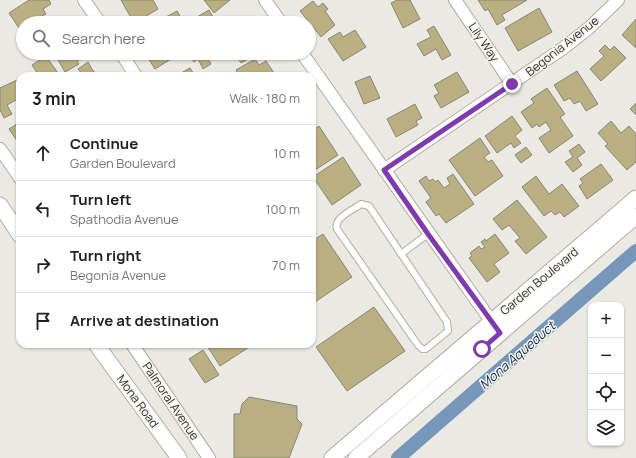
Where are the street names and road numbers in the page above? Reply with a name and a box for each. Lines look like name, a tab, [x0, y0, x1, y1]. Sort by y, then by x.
street label: Begonia Avenue	[522, 12, 602, 80]
street label: Lily Way	[465, 19, 504, 65]
street label: Garden Boulevard	[496, 243, 582, 319]
street label: Palmoral Avenue	[139, 359, 203, 443]
street label: Mona Road	[113, 371, 163, 431]

